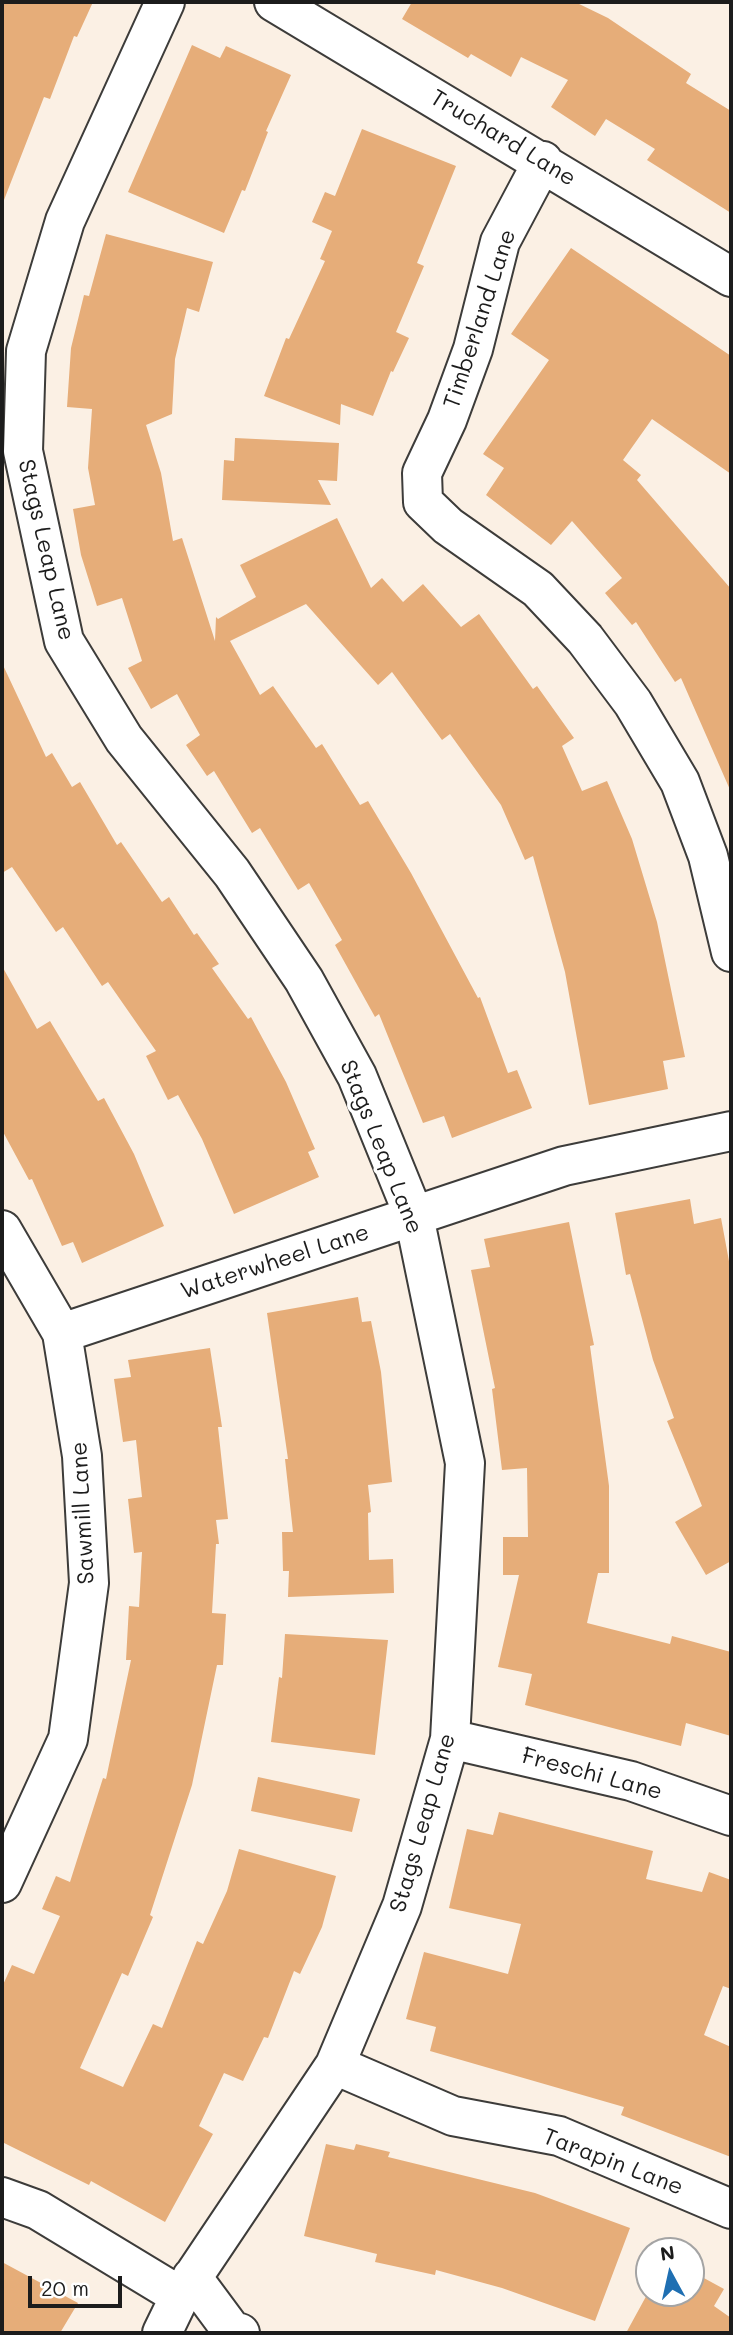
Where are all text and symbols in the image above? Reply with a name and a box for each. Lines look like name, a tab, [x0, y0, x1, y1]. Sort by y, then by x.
street label: Truchard Lane	[425, 84, 581, 192]
street label: Timberland Lane	[438, 226, 522, 412]
street label: Stags Leap Lane	[12, 457, 80, 643]
street label: Stags Leap Lane	[334, 1056, 428, 1238]
street label: Waterwheel Lane	[177, 1219, 373, 1305]
street label: Sawmill Lane	[65, 1441, 101, 1585]
street label: Stags Leap Lane	[384, 1730, 462, 1916]
street label: Freschi Lane	[519, 1742, 665, 1806]
street label: Tarapin Lane	[539, 2123, 687, 2201]
north arrow	[635, 2237, 705, 2307]
text: N	[658, 2239, 676, 2266]
scale bar	[32, 2262, 126, 2306]
text: 20 m	[41, 2274, 89, 2301]

